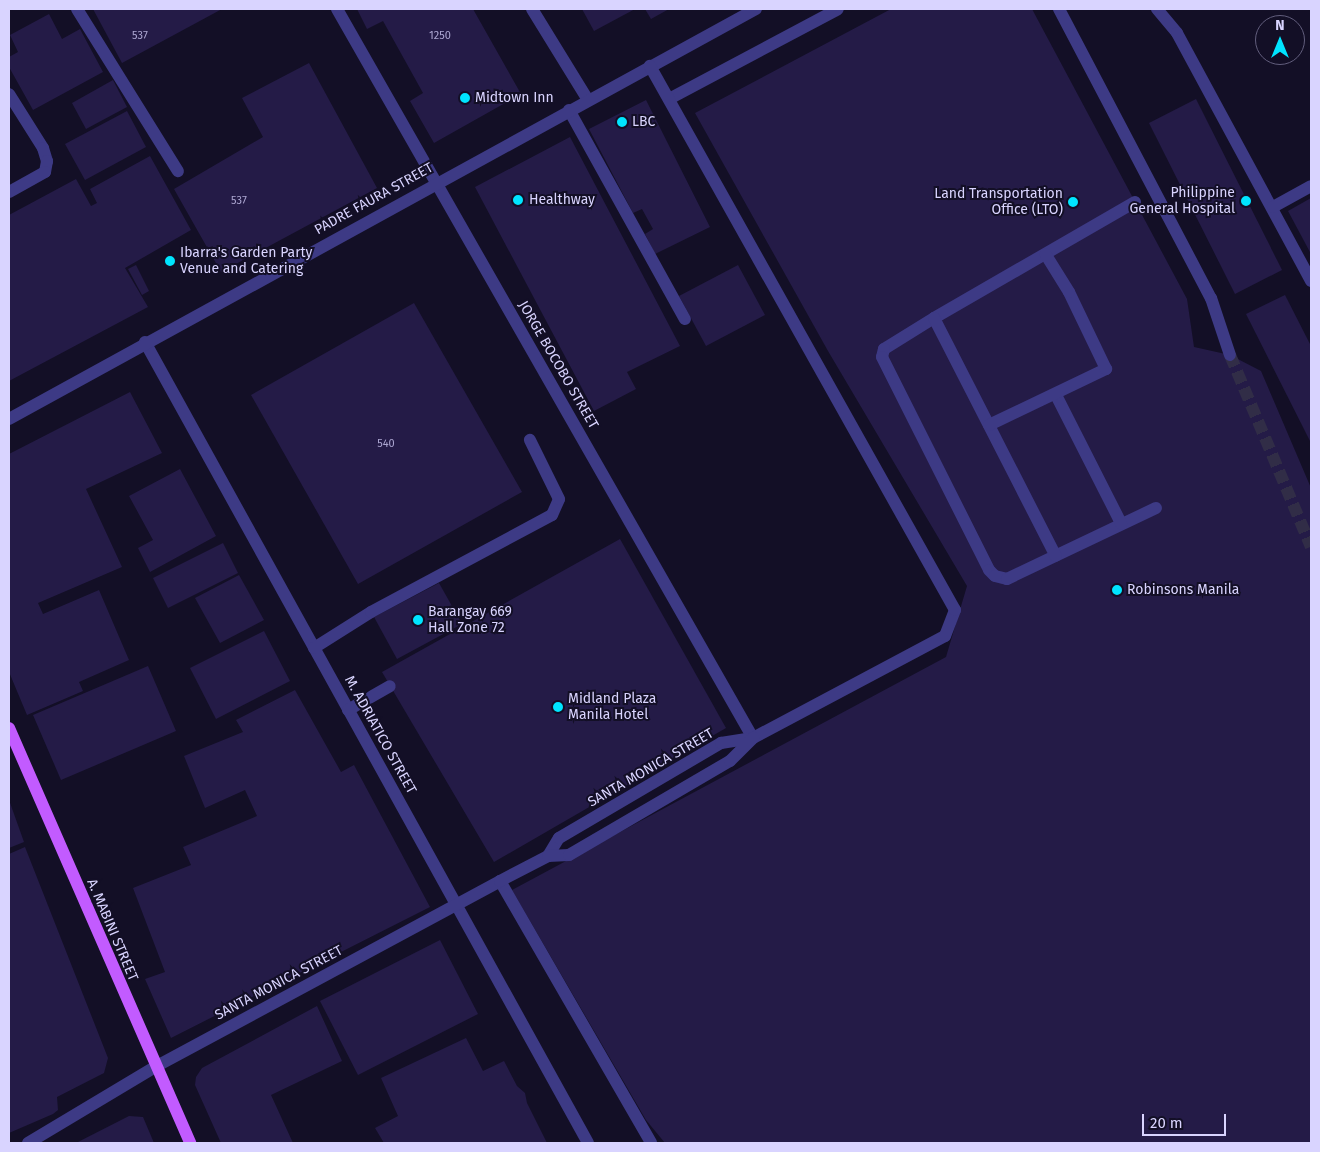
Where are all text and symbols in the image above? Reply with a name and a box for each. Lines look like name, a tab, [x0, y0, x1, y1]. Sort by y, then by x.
north arrow	[1255, 15, 1305, 65]
text: N	[1275, 17, 1285, 34]
house number: 537	[132, 29, 148, 43]
house number: 1250	[429, 29, 451, 43]
place label: Midtown Inn	[475, 90, 554, 106]
marker: Midtown Inn	[459, 92, 471, 104]
place label: LBC	[632, 114, 655, 130]
marker: LBC	[616, 116, 628, 128]
street label: PADRE FAURA STREET	[312, 159, 436, 239]
place label: Philippine General Hospital	[1129, 185, 1235, 218]
place label: Land Transportation Office (LTO)	[934, 186, 1063, 218]
place label: Healthway	[529, 192, 595, 208]
marker: Healthway	[511, 193, 525, 207]
house number: 537	[231, 194, 247, 208]
marker: Philippine General Hospital	[1239, 194, 1253, 208]
marker: Land Transportation Office (LTO)	[1067, 196, 1079, 208]
place label: Ibarra's Garden Party Venue and Catering	[180, 245, 312, 278]
marker: Ibarra's Garden Party Venue and Catering	[164, 255, 176, 267]
street label: JORGE BOCOBO STREET	[514, 298, 602, 432]
house number: 540	[377, 437, 395, 451]
place label: Robinsons Manila	[1127, 582, 1239, 598]
marker: Robinsons Manila	[1111, 584, 1123, 596]
place label: Barangay 669 Hall Zone 72	[428, 604, 512, 636]
marker: Barangay 669 Hall Zone 72	[412, 614, 424, 626]
street label: M. ADRIATICO STREET	[341, 673, 419, 797]
place label: Midland Plaza Manila Hotel	[568, 691, 656, 724]
marker: Midland Plaza Manila Hotel	[552, 701, 564, 713]
street label: SANTA MONICA STREET	[585, 725, 717, 811]
street label: A. MABINI STREET	[83, 876, 141, 984]
street label: SANTA MONICA STREET	[212, 942, 346, 1024]
scale bar	[1145, 1104, 1229, 1136]
text: 20 m	[1150, 1114, 1183, 1132]

